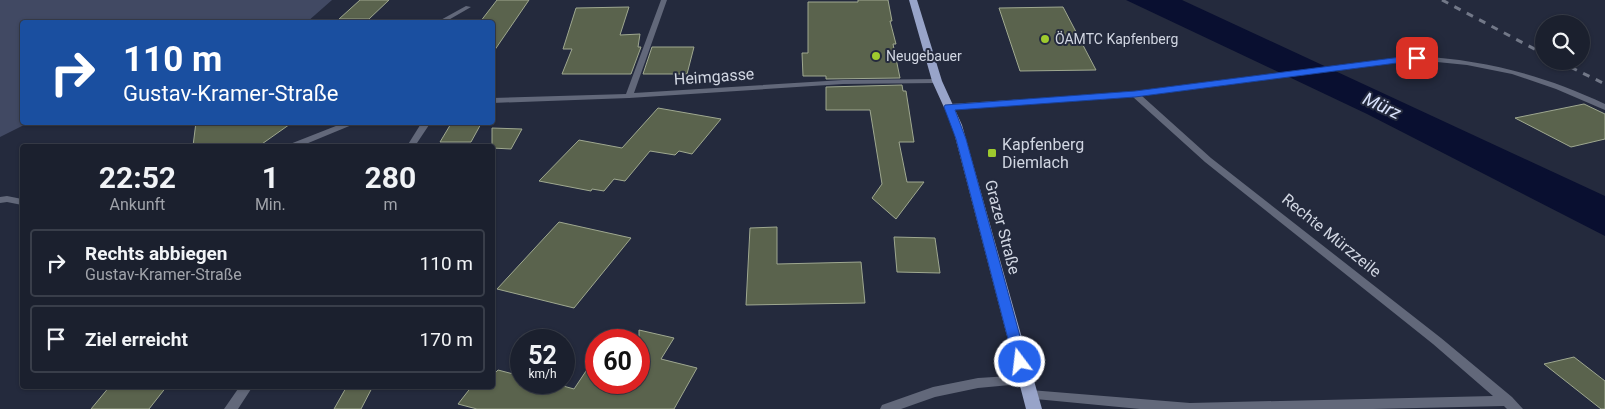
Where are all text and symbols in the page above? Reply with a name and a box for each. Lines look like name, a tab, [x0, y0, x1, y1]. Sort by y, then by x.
map controls	[1535, 15, 1590, 70]
button: search	[1535, 15, 1590, 70]
place label: ÖAMTC Kapfenberg	[1055, 31, 1178, 47]
marker: ÖAMTC Kapfenberg	[1039, 33, 1051, 45]
pin	[1396, 37, 1438, 79]
text: 110 m	[123, 39, 222, 80]
icon: right	[40, 40, 105, 105]
icon: arrive	[1403, 44, 1431, 72]
place label: Neugebauer	[886, 48, 962, 64]
marker: Neugebauer	[870, 50, 882, 62]
street label: Heimgasse	[673, 64, 755, 89]
text: Gustav-Kramer-Straße	[123, 81, 339, 106]
water label: Mürz	[1360, 88, 1405, 124]
place label: Kapfenberg Diemlach	[1002, 135, 1084, 172]
marker: Kapfenberg Diemlach	[986, 147, 998, 159]
text: 22:52	[99, 160, 176, 195]
text: 1	[262, 160, 279, 195]
text: 280	[365, 160, 416, 195]
street label: Grazer Straße	[981, 178, 1024, 276]
street label: Rechte Mürzzeile	[1278, 190, 1385, 281]
text: Ankunft	[110, 195, 165, 214]
text: Min.	[255, 195, 286, 214]
text: m	[383, 195, 397, 214]
text: Rechts abbiegen	[85, 242, 227, 265]
icon: right	[42, 249, 70, 277]
text: 110 m	[420, 252, 473, 275]
text: Gustav-Kramer-Straße	[85, 265, 242, 284]
icon: arrive	[42, 325, 70, 353]
text: Ziel erreicht	[85, 328, 188, 351]
text: 170 m	[420, 328, 473, 351]
speed limit sign: 60	[585, 329, 650, 394]
position arrow	[993, 335, 1045, 387]
text: 52	[528, 341, 557, 370]
text: km/h	[528, 367, 557, 381]

